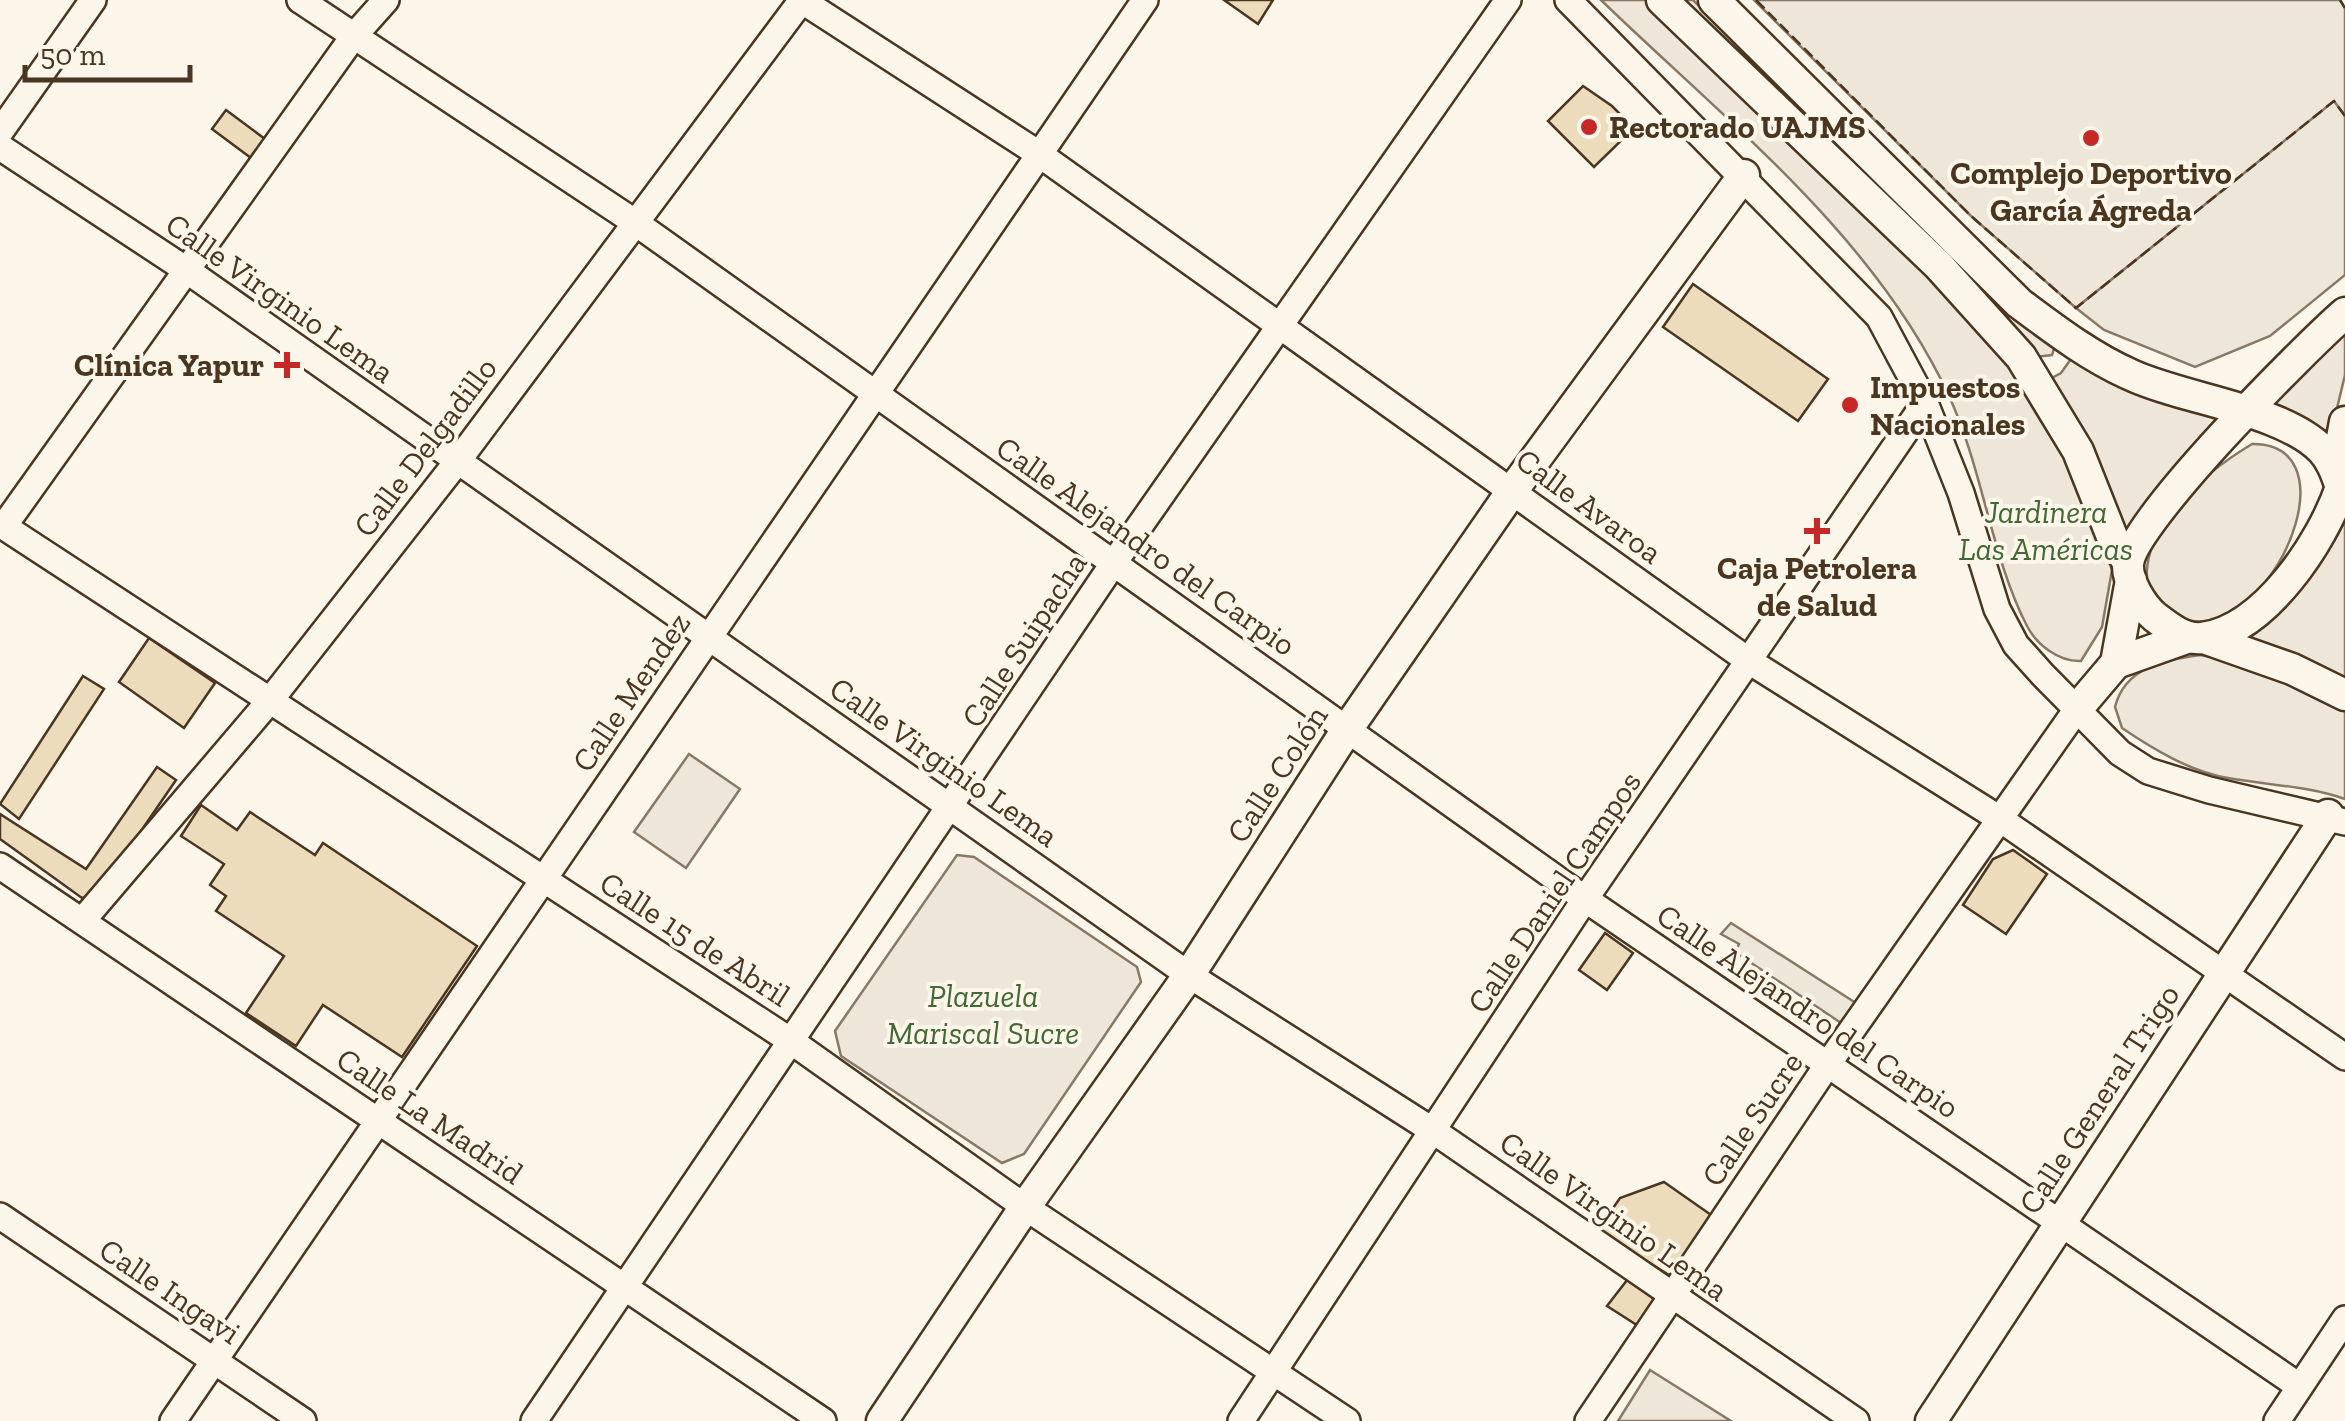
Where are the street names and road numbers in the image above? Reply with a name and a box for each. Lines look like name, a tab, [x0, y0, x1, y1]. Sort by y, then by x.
street label: Calle Virginio Lema	[159, 205, 401, 391]
street label: Calle Delgadillo	[345, 350, 505, 544]
street label: Calle Alejandro del Carpio	[989, 428, 1303, 664]
street label: Calle Avaroa	[1509, 440, 1669, 572]
street label: Calle Suipacha	[953, 546, 1095, 734]
street label: Calle Mendez	[564, 605, 698, 779]
street label: Calle Virginio Lema	[823, 669, 1065, 855]
street label: Calle Colón	[1219, 698, 1336, 850]
street label: Calle Daniel Campos	[1459, 764, 1649, 1020]
street label: Calle 15 de Abril	[593, 863, 797, 1015]
street label: Calle Alejandro del Carpio	[1650, 896, 1966, 1126]
street label: Calle General Trigo	[2011, 977, 2187, 1221]
street label: Calle La Madrid	[330, 1040, 531, 1193]
street label: Calle Sucre	[1693, 1045, 1811, 1193]
street label: Calle Virginio Lema	[1493, 1123, 1735, 1309]
street label: Calle Ingavi	[92, 1230, 248, 1352]

